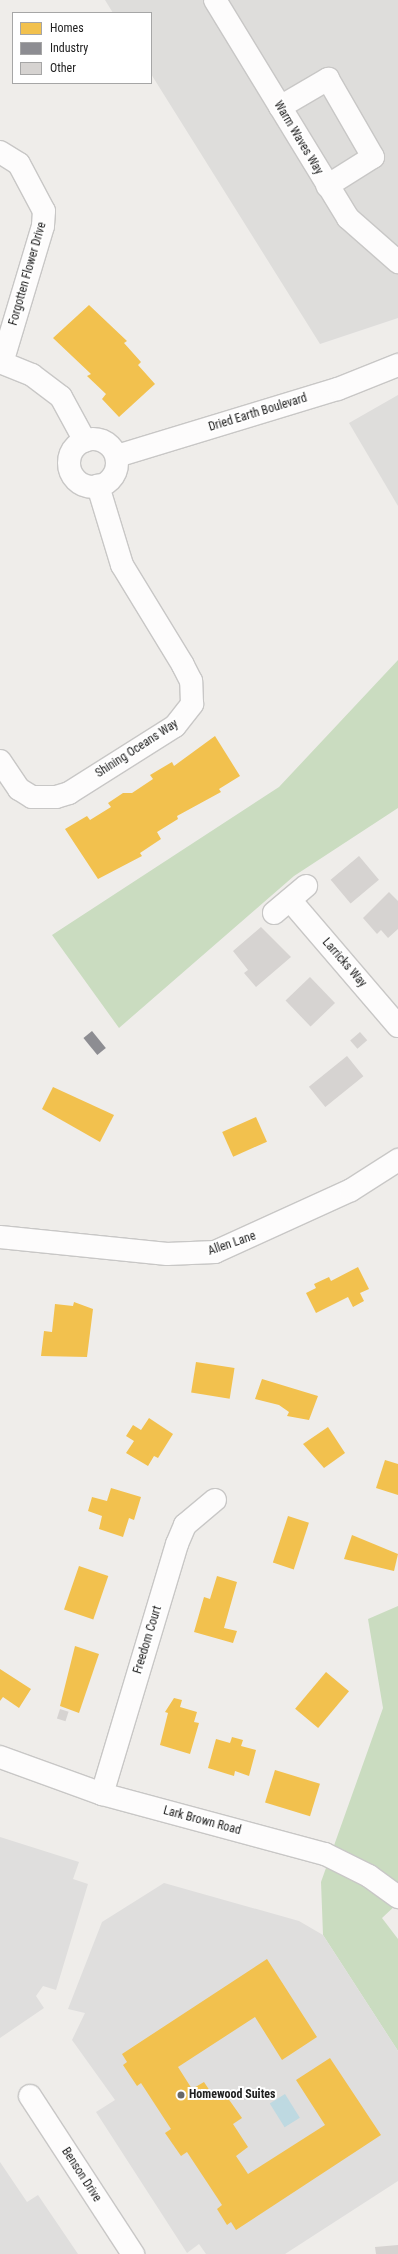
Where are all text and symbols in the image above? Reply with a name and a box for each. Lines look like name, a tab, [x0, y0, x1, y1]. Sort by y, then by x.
legend	[12, 12, 152, 84]
text: Homes	[50, 21, 84, 35]
text: Industry	[50, 41, 88, 55]
text: Other	[50, 61, 76, 75]
street label: Warm Waves Way	[270, 99, 326, 177]
street label: Forgotten Flower Drive	[6, 221, 50, 327]
street label: Dried Earth Boulevard	[207, 391, 309, 435]
street label: Shining Oceans Way	[93, 717, 181, 781]
street label: Larricks Way	[319, 936, 369, 990]
street label: Allen Lane	[206, 1229, 258, 1259]
street label: Freedom Court	[131, 1604, 165, 1676]
street label: Lark Brown Road	[162, 1804, 242, 1838]
place label: Homewood Suites	[189, 2088, 276, 2102]
marker: Homewood Suites	[176, 2090, 186, 2100]
street label: Benson Drive	[58, 2145, 104, 2205]

